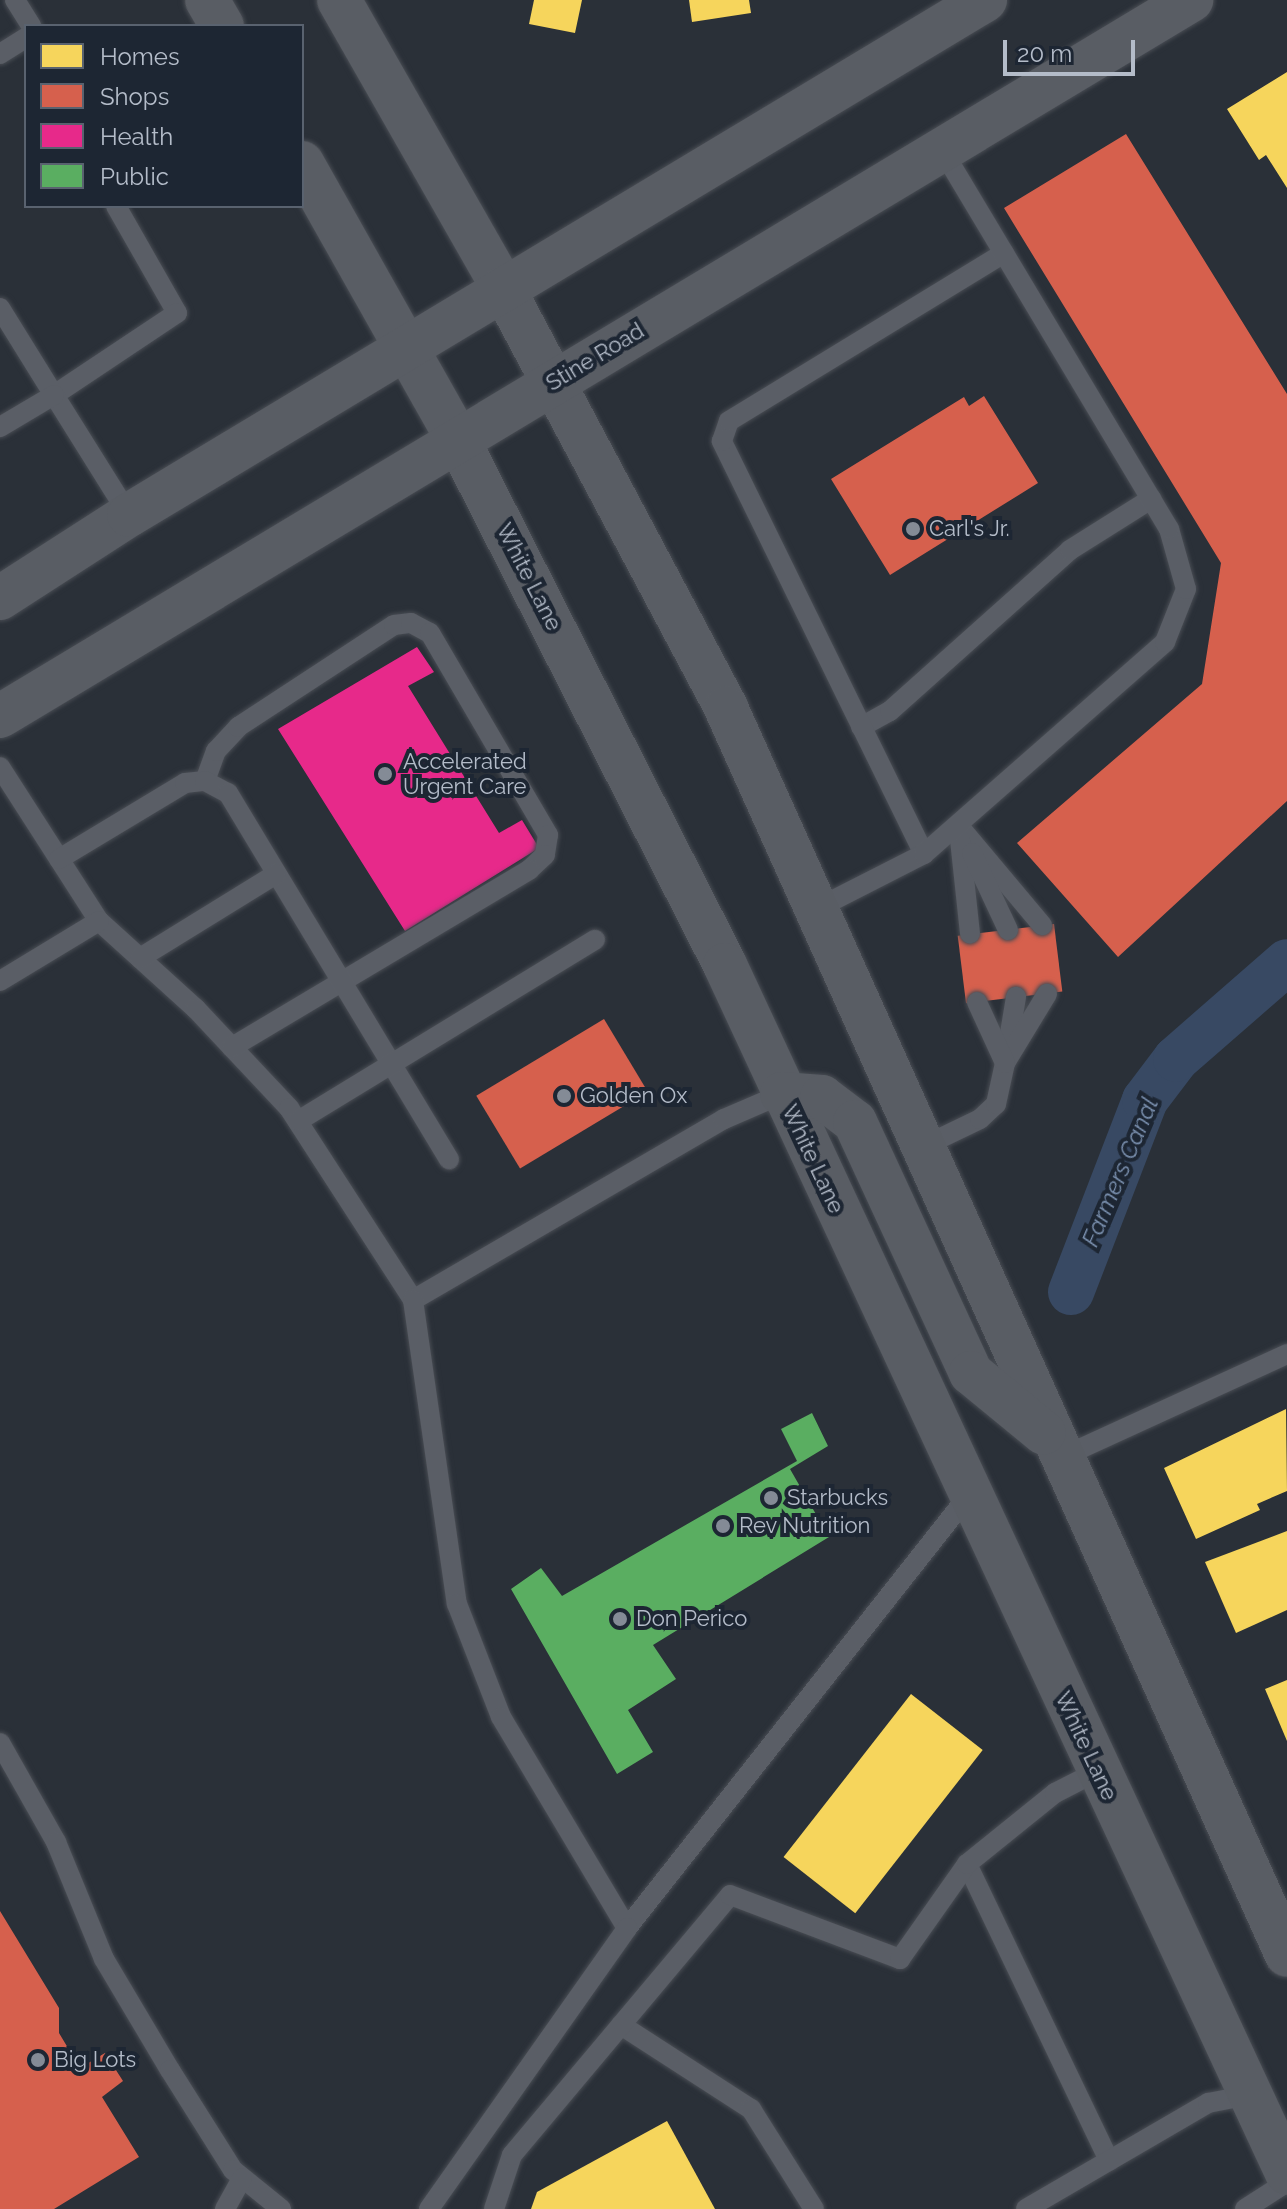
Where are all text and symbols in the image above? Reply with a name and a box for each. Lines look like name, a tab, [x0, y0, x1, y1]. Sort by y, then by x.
legend	[24, 24, 304, 208]
scale bar	[1007, 24, 1139, 74]
text: 20 m	[1017, 39, 1072, 68]
text: Homes	[100, 42, 180, 71]
text: Shops	[100, 82, 169, 111]
text: Health	[100, 122, 173, 151]
text: Public	[100, 162, 169, 191]
street label: Stine Road	[541, 318, 649, 396]
place label: Carl's Jr.	[929, 516, 1010, 542]
street label: White Lane	[491, 519, 567, 635]
marker: Carl's Jr.	[904, 520, 922, 538]
place label: Accelerated Urgent Care	[403, 748, 527, 800]
marker: Accelerated Urgent Care	[374, 763, 396, 785]
place label: Golden Ox	[580, 1083, 687, 1109]
marker: Golden Ox	[555, 1087, 573, 1105]
water label: Farmers Canal	[1076, 1093, 1164, 1251]
street label: White Lane	[776, 1100, 850, 1218]
place label: Starbucks	[787, 1485, 888, 1511]
marker: Starbucks	[762, 1489, 780, 1507]
place label: Rev Nutrition	[739, 1513, 871, 1539]
marker: Rev Nutrition	[714, 1517, 732, 1535]
place label: Don Perico	[636, 1606, 747, 1632]
marker: Don Perico	[611, 1610, 629, 1628]
street label: White Lane	[1049, 1687, 1123, 1805]
place label: Big Lots	[54, 2047, 136, 2073]
marker: Big Lots	[29, 2051, 47, 2069]

